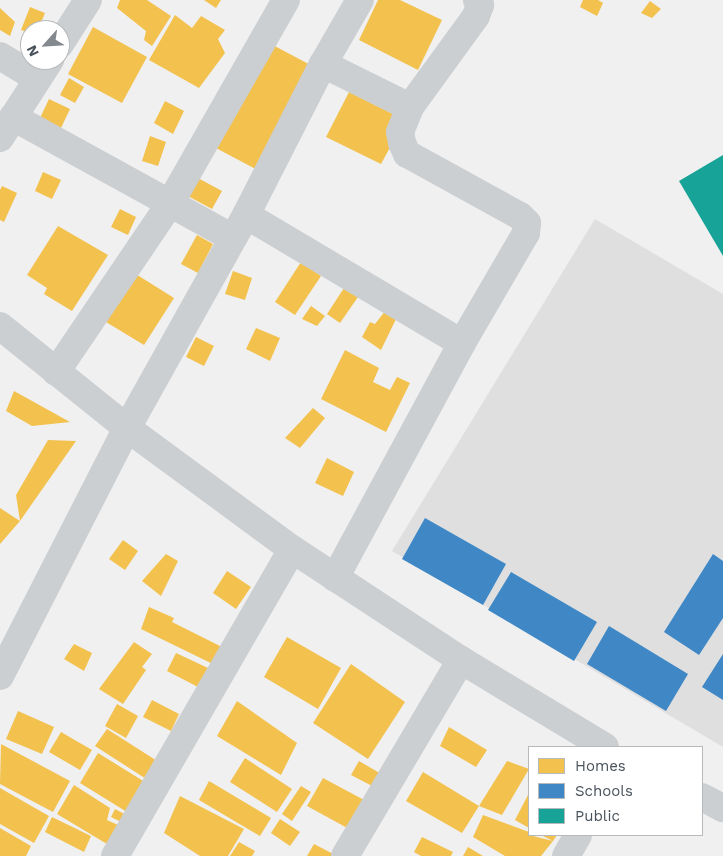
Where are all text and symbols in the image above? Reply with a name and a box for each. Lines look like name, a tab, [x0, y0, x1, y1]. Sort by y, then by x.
north arrow	[20, 20, 70, 70]
text: N	[23, 43, 42, 59]
legend	[528, 746, 703, 836]
text: Homes	[575, 757, 626, 775]
text: Schools	[575, 782, 633, 800]
text: Public	[575, 807, 620, 825]

